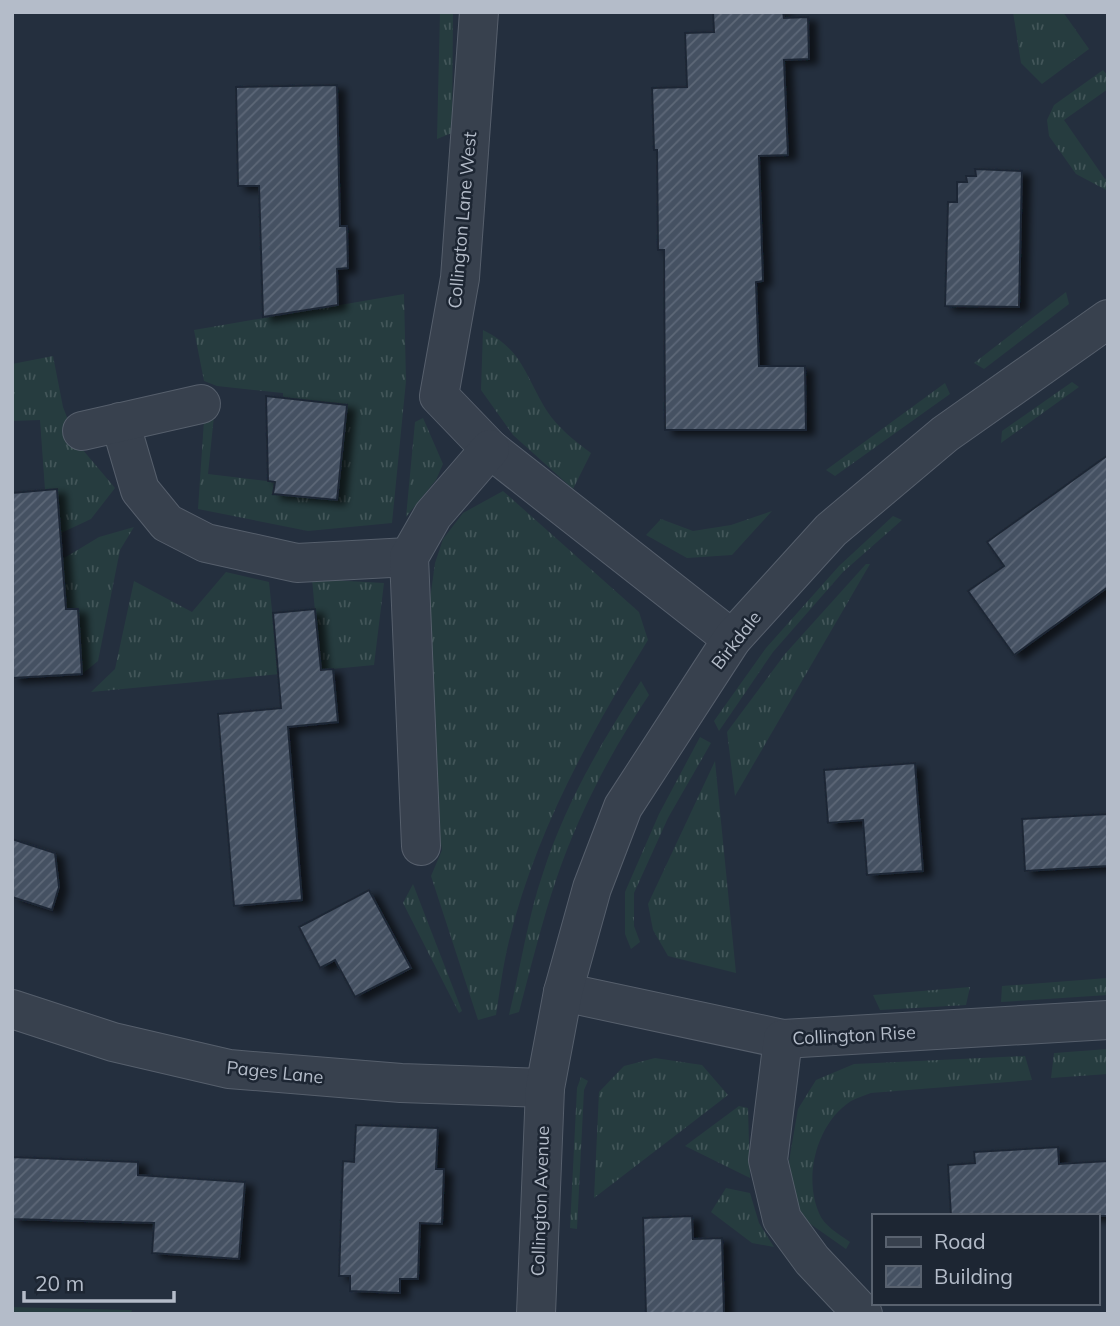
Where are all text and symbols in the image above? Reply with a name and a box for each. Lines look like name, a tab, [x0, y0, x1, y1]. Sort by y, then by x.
street label: Collington Lane West	[443, 131, 481, 309]
street label: Birkdale	[706, 606, 766, 674]
street label: Collington Rise	[792, 1020, 916, 1050]
street label: Pages Lane	[225, 1055, 325, 1089]
street label: Collington Avenue	[526, 1125, 554, 1277]
legend	[872, 1214, 1099, 1305]
text: Road	[934, 1228, 985, 1254]
scale bar	[24, 1260, 175, 1304]
text: Building	[934, 1263, 1013, 1289]
text: 20 m	[35, 1270, 84, 1296]

